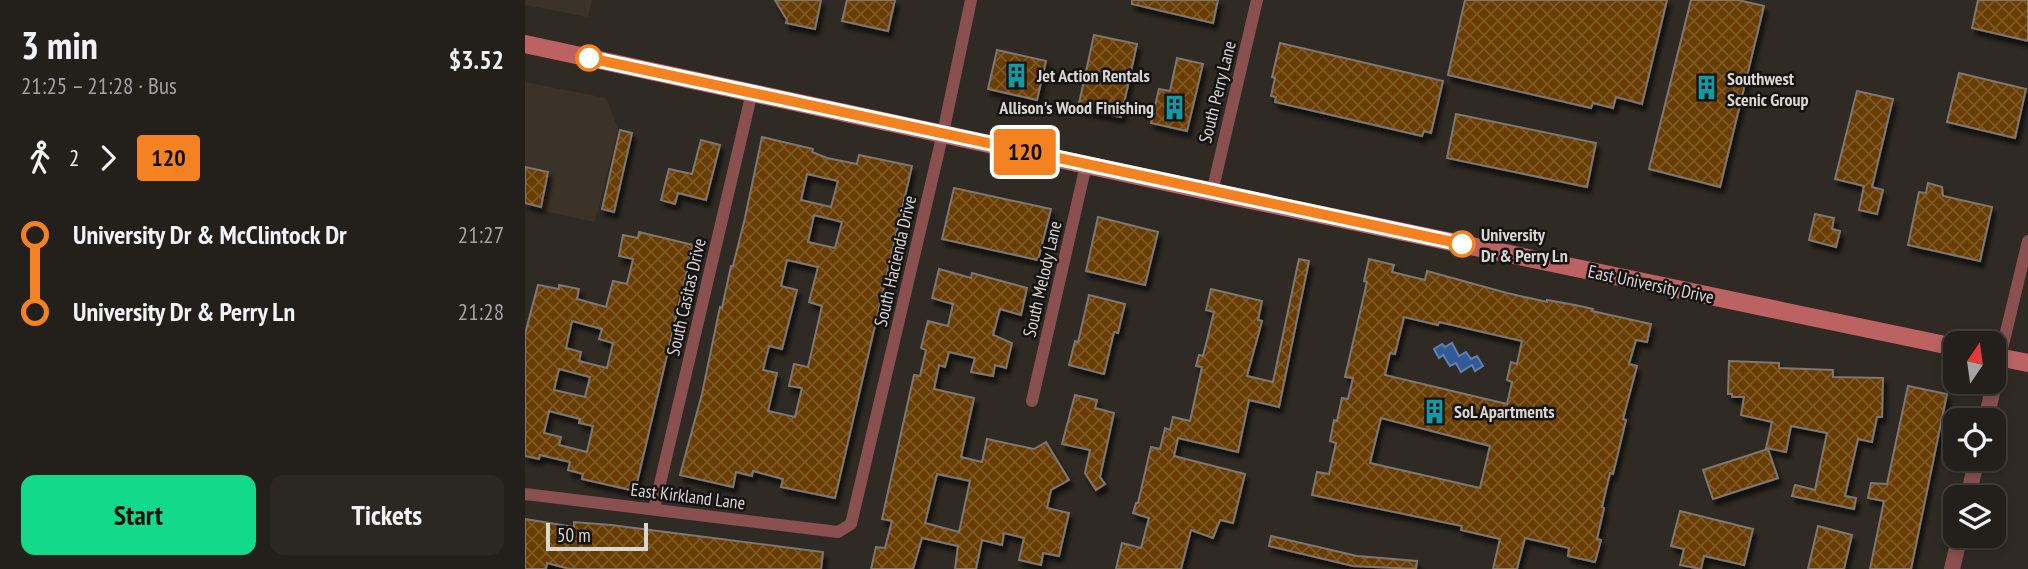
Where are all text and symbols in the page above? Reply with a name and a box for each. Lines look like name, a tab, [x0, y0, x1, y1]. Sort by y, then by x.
text: 3 min	[21, 20, 98, 69]
street label: South Perry Lane	[1193, 38, 1241, 146]
text: $3.52	[449, 43, 504, 76]
unlabelled marker	[576, 45, 602, 71]
building icon: Jet Action Rentals	[1003, 61, 1031, 89]
place label: Jet Action Rentals	[1036, 64, 1150, 87]
place label: Southwest Scenic Group	[1727, 67, 1809, 111]
text: 21:25 – 21:28 · Bus	[21, 71, 177, 100]
building icon: Southwest Scenic Group	[1693, 74, 1721, 102]
building icon: Allison's Wood Finishing	[1160, 93, 1188, 121]
place label: Allison's Wood Finishing	[998, 96, 1154, 119]
line badge: 120	[985, 129, 1065, 175]
text: 120	[1008, 136, 1042, 167]
icon: walk	[21, 139, 59, 177]
icon: forward	[89, 139, 127, 177]
text: 120	[151, 142, 186, 173]
text: 2	[69, 143, 79, 172]
street label: South Hacienda Drive	[869, 193, 921, 329]
text: University Dr & McClintock Dr	[73, 218, 347, 251]
street label: South Melody Lane	[1017, 219, 1067, 339]
text: 21:27	[458, 220, 504, 249]
place label: University Dr & Perry Ln	[1481, 223, 1568, 267]
marker: University Dr & Perry Ln	[1449, 231, 1475, 257]
street label: South Casitas Drive	[661, 236, 711, 358]
street label: East University Drive	[1586, 259, 1716, 309]
text: University Dr & Perry Ln	[73, 295, 295, 328]
text: 21:28	[458, 297, 504, 326]
north arrow	[1943, 331, 2005, 394]
map controls	[1943, 331, 2006, 548]
building icon: SoL Apartments	[1420, 397, 1448, 425]
place label: SoL Apartments	[1454, 400, 1555, 423]
button: locate	[1943, 408, 2006, 471]
button: Start	[21, 475, 256, 555]
button: Tickets	[270, 475, 504, 555]
street label: East Kirkland Lane	[629, 478, 747, 514]
button: layers	[1943, 485, 2006, 548]
scale bar	[546, 520, 647, 552]
text: 50 m	[557, 523, 591, 547]

